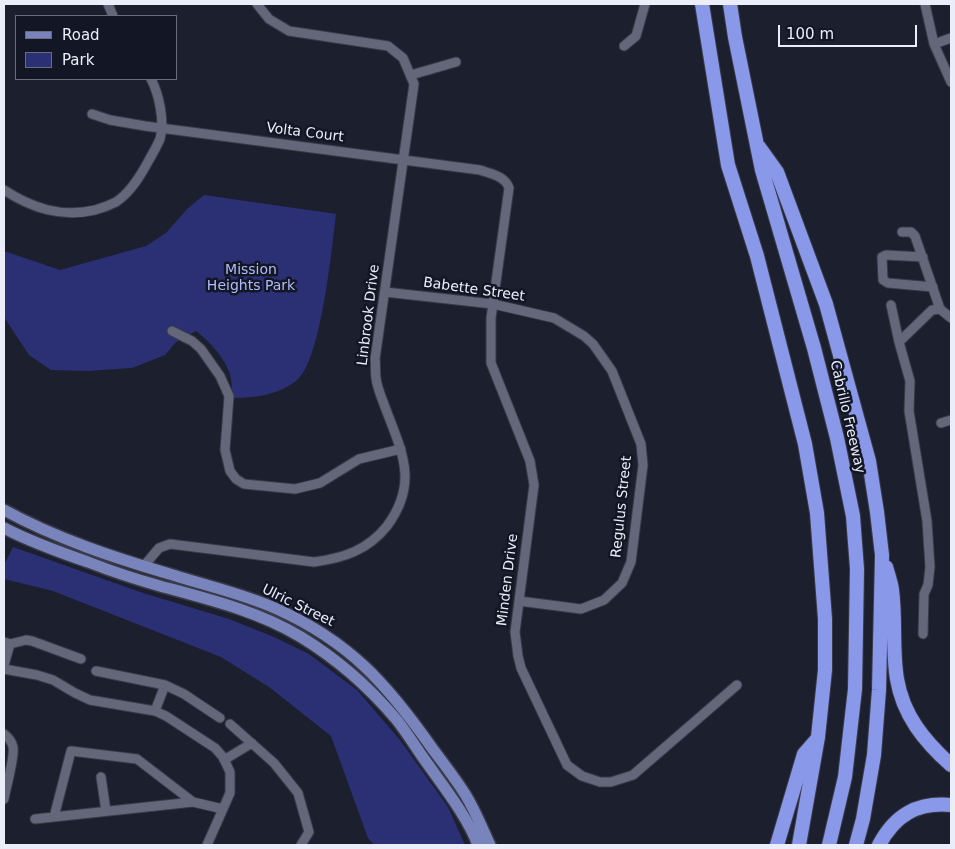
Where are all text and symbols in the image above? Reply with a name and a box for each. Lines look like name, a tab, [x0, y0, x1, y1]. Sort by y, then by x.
legend	[15, 15, 178, 80]
scale bar	[780, 15, 919, 47]
text: 100 m	[786, 25, 834, 43]
text: Road	[62, 26, 100, 44]
text: Park	[62, 51, 94, 69]
street label: Volta Court	[265, 120, 345, 146]
park label: Mission Heights Park	[207, 262, 295, 294]
street label: Linbrook Drive	[354, 263, 384, 367]
street label: Babette Street	[422, 275, 526, 305]
street label: Cabrillo Freeway	[826, 359, 868, 475]
street label: Regulus Street	[608, 455, 636, 559]
street label: Minden Drive	[494, 533, 522, 627]
street label: Ulric Street	[259, 581, 337, 631]

